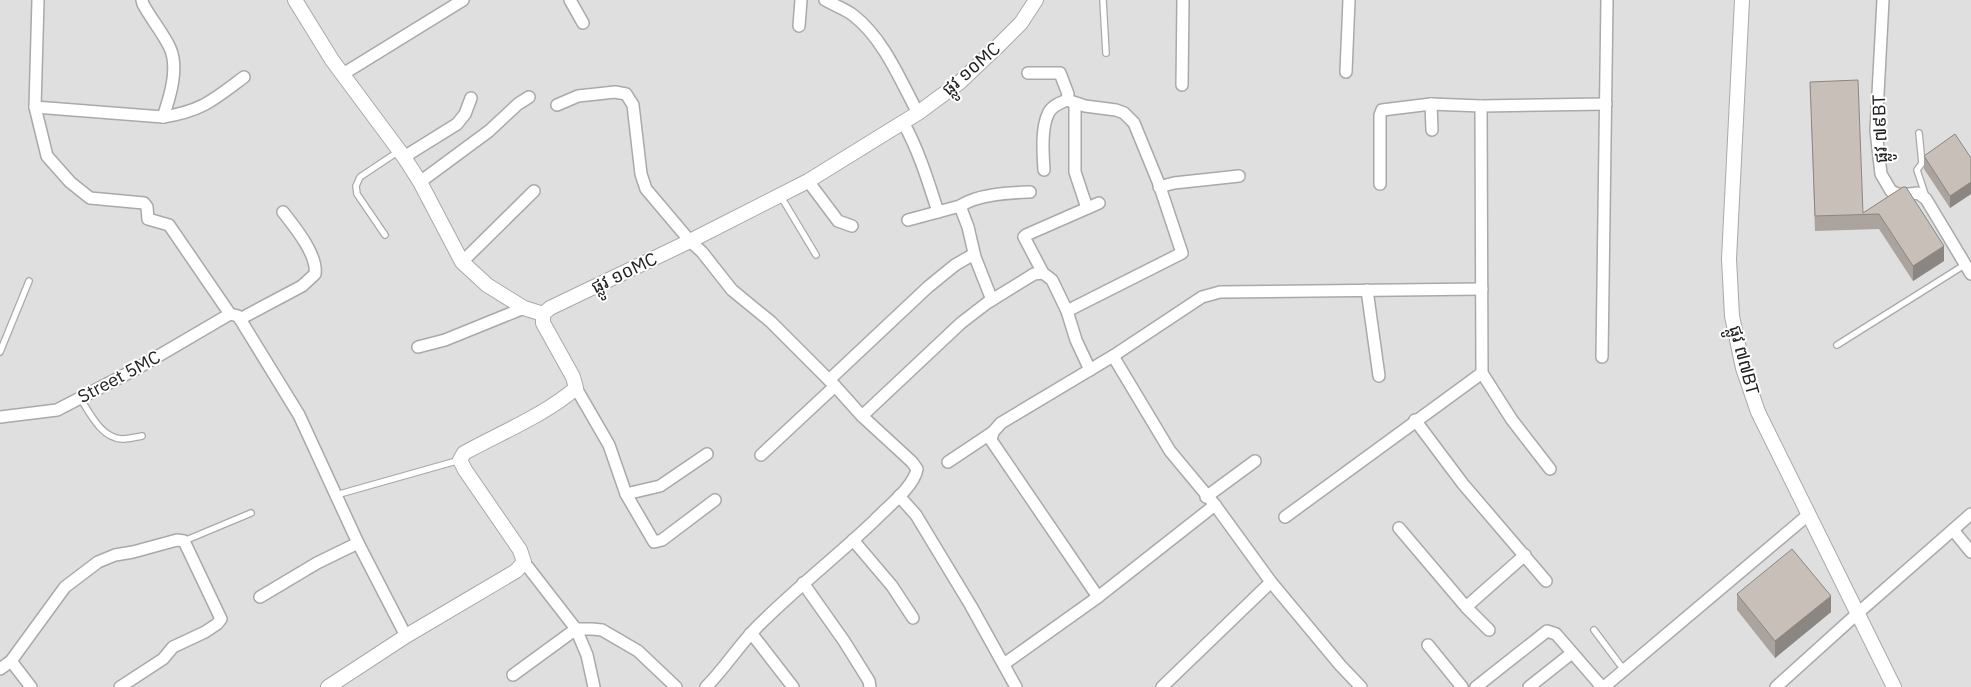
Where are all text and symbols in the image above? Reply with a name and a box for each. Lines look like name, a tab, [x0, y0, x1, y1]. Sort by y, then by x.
street label: ផ្លូវ ១០MC	[937, 37, 1008, 104]
street label: ផ្លូវ ៧៩BT	[1867, 94, 1898, 164]
street label: ផ្លូវ ១០MC	[587, 247, 663, 303]
street label: ផ្លូវ ៧៧BT	[1719, 322, 1765, 399]
street label: Street 5MC	[74, 345, 164, 408]

